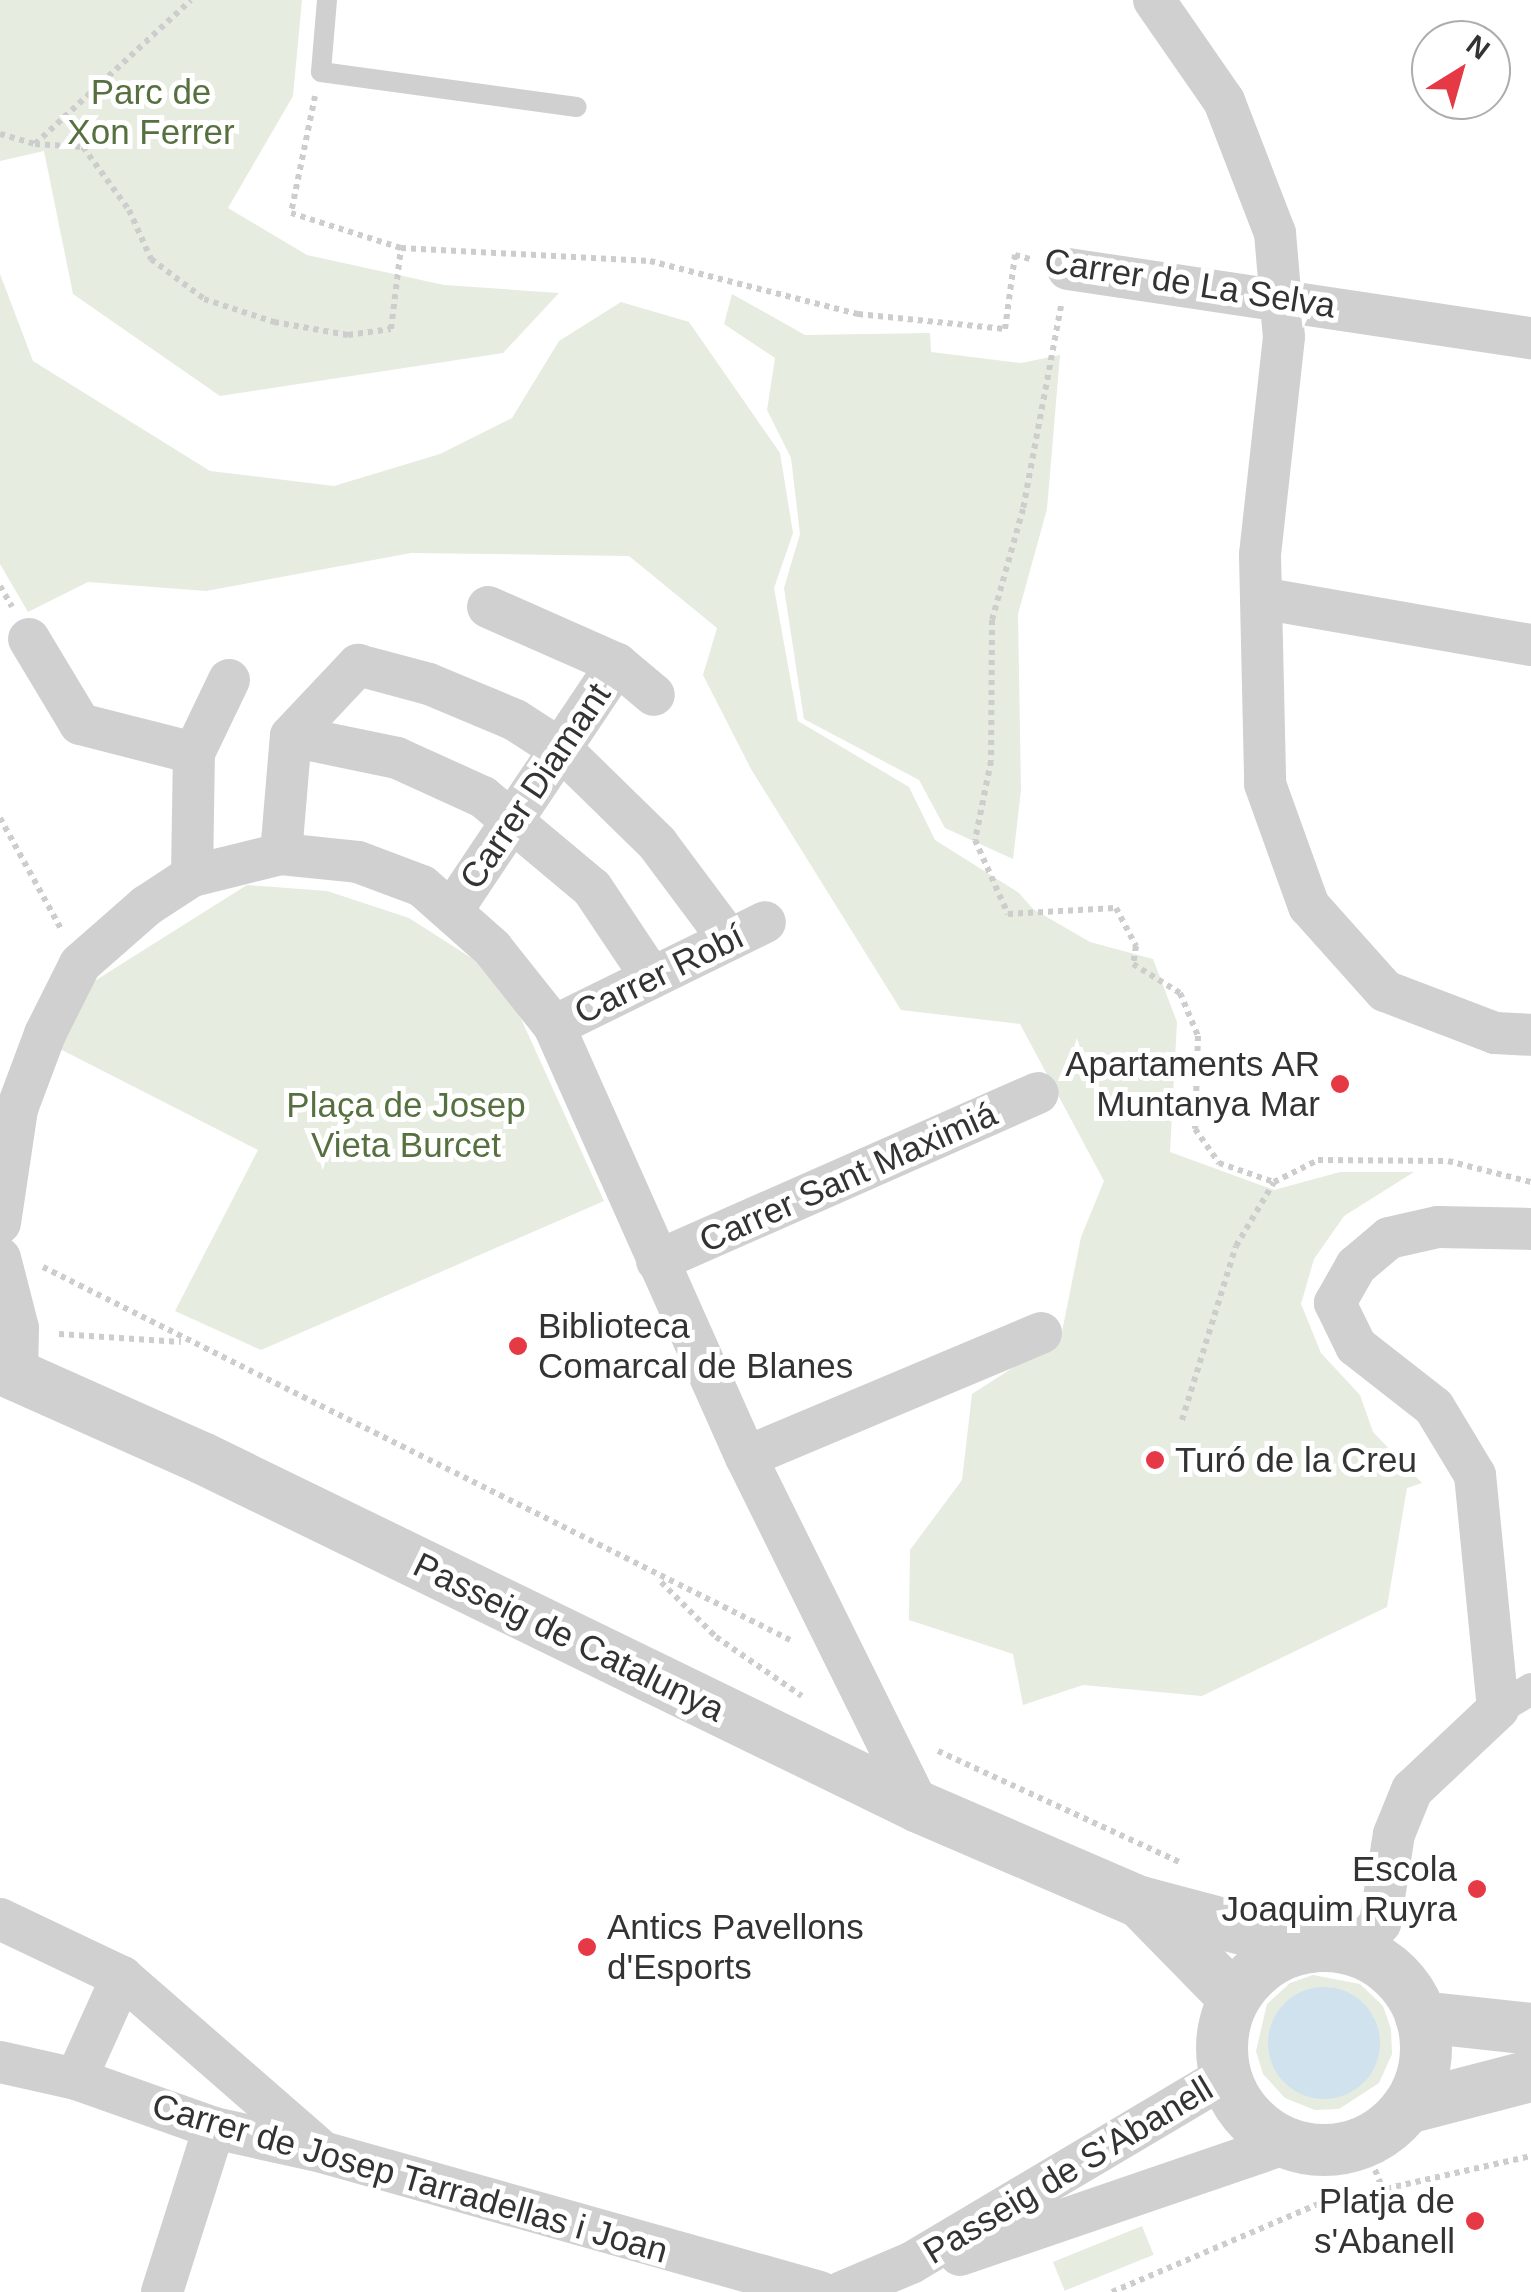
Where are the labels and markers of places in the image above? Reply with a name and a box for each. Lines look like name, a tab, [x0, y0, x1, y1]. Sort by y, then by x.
place label: Apartaments AR Muntanya Mar	[1063, 1043, 1320, 1125]
marker: Apartaments AR Muntanya Mar	[1329, 1073, 1351, 1095]
place label: Biblioteca Comarcal de Blanes	[538, 1305, 853, 1387]
marker: Biblioteca Comarcal de Blanes	[507, 1335, 529, 1357]
place label: Turó de la Creu	[1175, 1439, 1417, 1481]
marker: Turó de la Creu	[1144, 1449, 1166, 1471]
place label: Escola Joaquim Ruyra	[1222, 1848, 1457, 1930]
marker: Escola Joaquim Ruyra	[1466, 1878, 1488, 1900]
place label: Antics Pavellons d'Esports	[607, 1906, 864, 1988]
marker: Antics Pavellons d'Esports	[576, 1936, 598, 1958]
place label: Platja de s'Abanell	[1314, 2180, 1455, 2262]
marker: Platja de s'Abanell	[1464, 2210, 1486, 2232]

